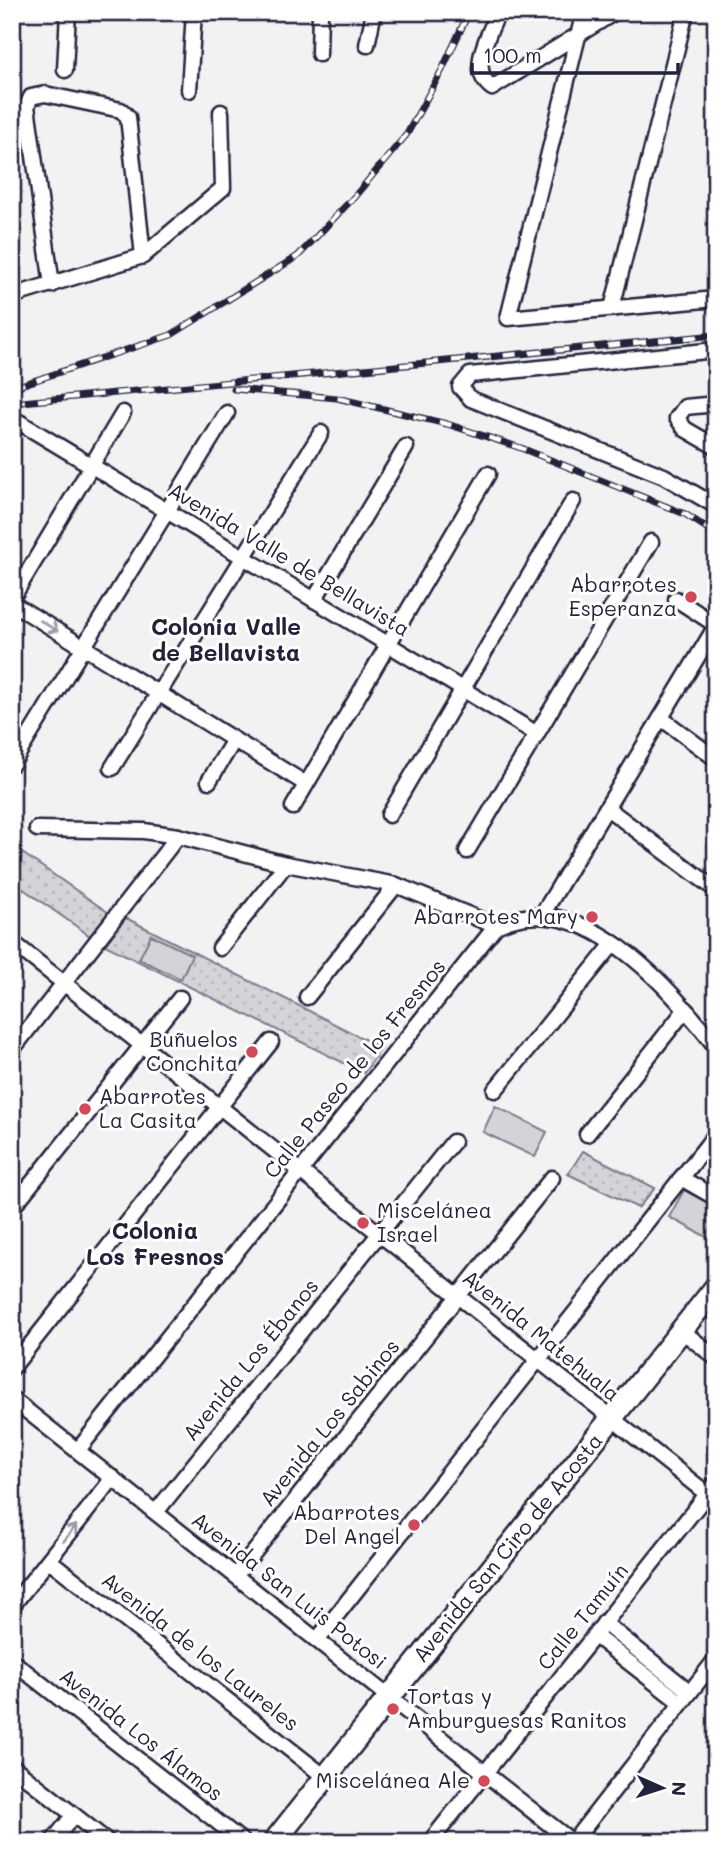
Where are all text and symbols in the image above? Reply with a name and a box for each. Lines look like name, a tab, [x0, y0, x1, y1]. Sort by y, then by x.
scale bar	[472, 32, 679, 76]
text: 100 m	[483, 41, 542, 68]
street label: Avenida Valle de Bellavista	[164, 476, 416, 642]
place label: Abarrotes Esperanza	[569, 570, 677, 621]
marker: Abarrotes Esperanza	[683, 589, 699, 605]
district label: Colonia Valle de Bellavista	[151, 611, 301, 667]
one-way arrow	[39, 620, 59, 634]
place label: Abarrotes Mary	[413, 902, 578, 929]
marker: Abarrotes Mary	[584, 909, 600, 925]
street label: Calle Paseo de los Fresnos	[257, 953, 451, 1183]
place label: Buñuelos Conchita	[146, 1025, 238, 1076]
marker: Buñuelos Conchita	[244, 1044, 260, 1060]
place label: Abarrotes La Casita	[99, 1082, 206, 1133]
marker: Abarrotes La Casita	[77, 1101, 93, 1117]
place label: Miscelánea Israel	[377, 1196, 492, 1247]
district label: Colonia Los Fresnos	[86, 1215, 224, 1271]
marker: Miscelánea Israel	[355, 1215, 371, 1231]
street label: Avenida Matehuala	[458, 1263, 626, 1407]
street label: Avenida Los Ébanos	[176, 1272, 324, 1446]
street label: Avenida Los Sabinos	[253, 1333, 405, 1511]
street label: Avenida San Ciro de Acosta	[406, 1427, 608, 1667]
place label: Abarrotes Del Angel	[293, 1498, 400, 1549]
street label: Avenida San Luis Potosi	[187, 1505, 393, 1674]
marker: Abarrotes Del Angel	[406, 1517, 422, 1533]
one-way arrow	[62, 1524, 77, 1543]
street label: Calle Tamuín	[531, 1557, 633, 1675]
street label: Avenida de los Laureles	[97, 1565, 305, 1736]
street label: Avenida Los Álamos	[55, 1661, 229, 1806]
place label: Tortas y Amburguesas Ranitos	[407, 1682, 627, 1733]
marker: Tortas y Amburguesas Ranitos	[385, 1701, 401, 1717]
north arrow	[626, 1752, 696, 1822]
place label: Miscelánea Ale	[316, 1766, 470, 1793]
marker: Miscelánea Ale	[476, 1773, 492, 1789]
text: N	[667, 1781, 692, 1797]

